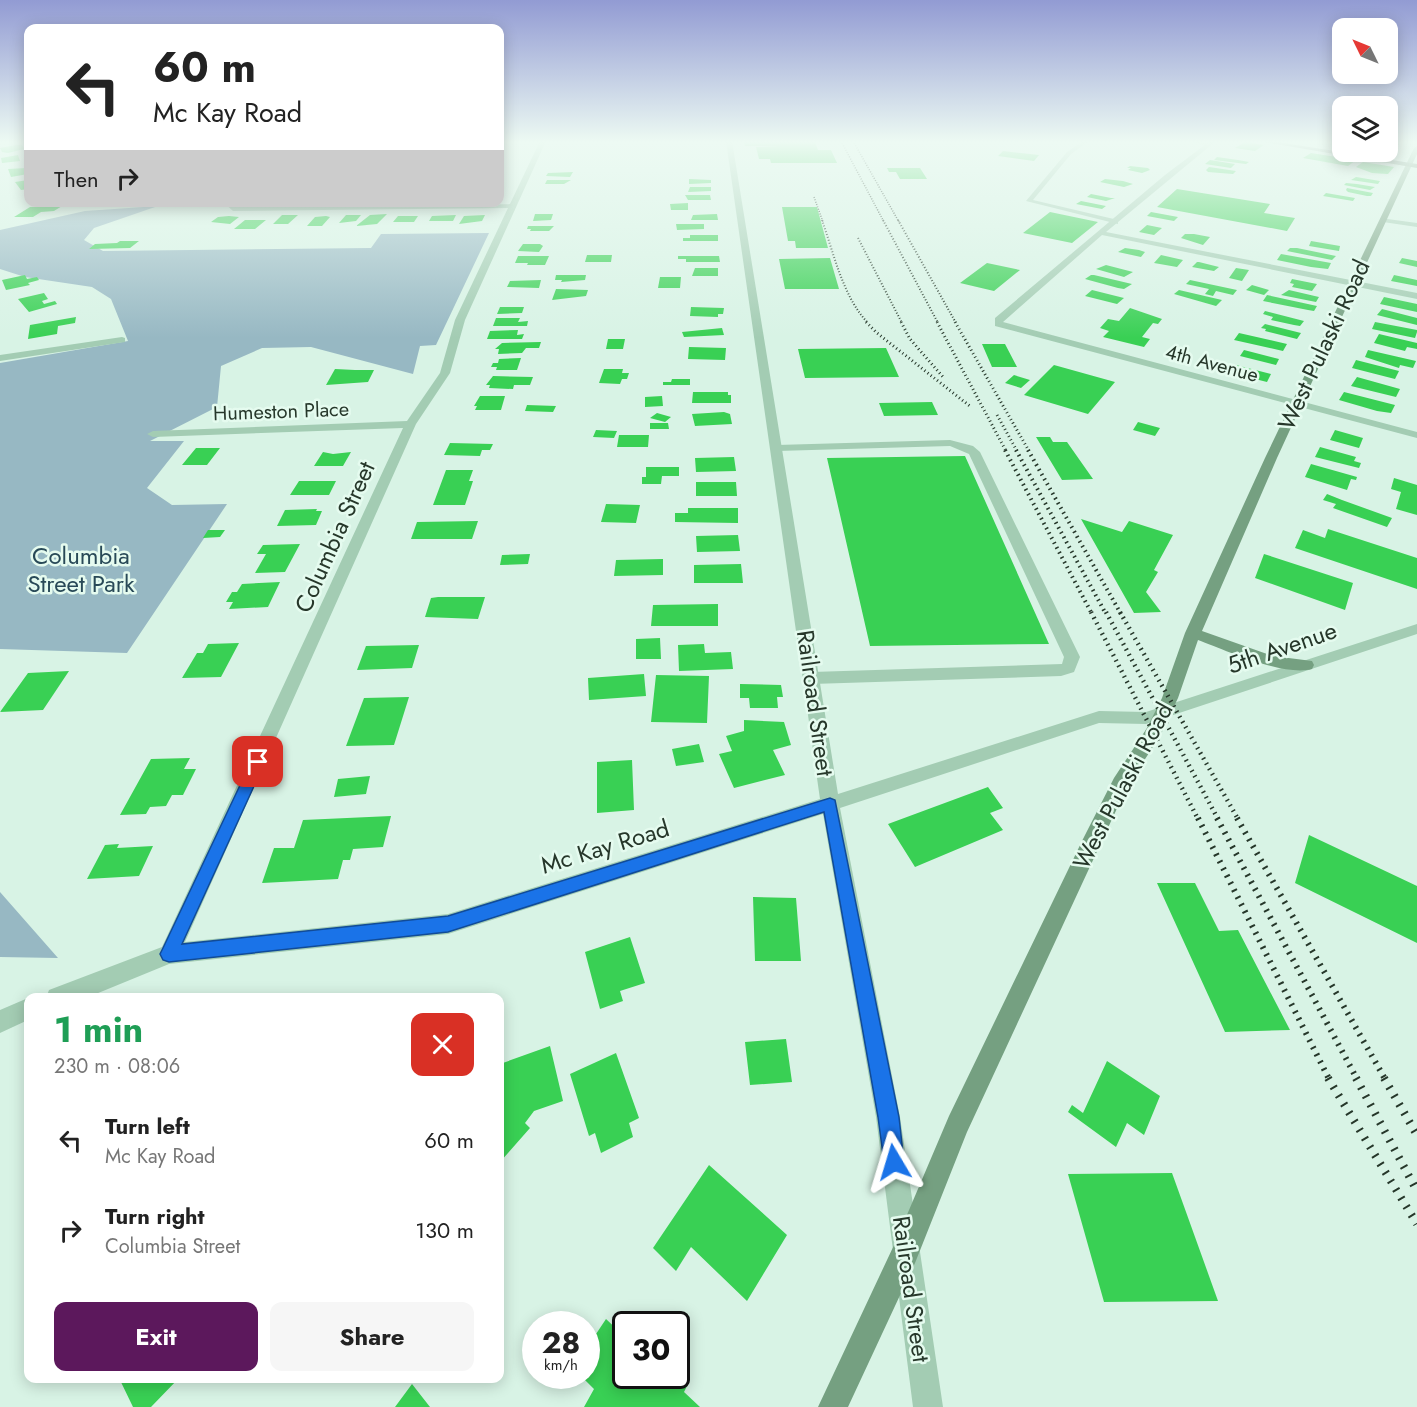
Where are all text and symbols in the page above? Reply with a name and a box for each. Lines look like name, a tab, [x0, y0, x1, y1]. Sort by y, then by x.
north arrow	[1332, 18, 1398, 84]
map controls	[1332, 18, 1398, 162]
text: 60 m	[153, 37, 256, 98]
icon: left	[54, 48, 132, 126]
text: Mc Kay Road	[153, 93, 302, 132]
button: layers	[1332, 96, 1398, 162]
icon: right	[111, 162, 144, 195]
text: Then	[54, 163, 99, 195]
street label: West Pulaski Road	[1269, 254, 1378, 436]
street label: 4th Avenue	[1162, 337, 1262, 390]
street label: Humeston Place	[213, 395, 349, 428]
street label: Columbia Street	[286, 455, 384, 618]
park label: Columbia Street Park	[27, 538, 135, 601]
street label: 5th Avenue	[1222, 612, 1341, 683]
street label: Railroad Street	[788, 628, 843, 779]
street label: West Pulaski Road	[1064, 696, 1181, 875]
pin	[232, 736, 283, 787]
icon: arrive	[241, 745, 274, 778]
street label: Mc Kay Road	[536, 810, 673, 883]
text: 1 min	[54, 1003, 143, 1055]
button: close	[411, 1013, 474, 1076]
text: 230 m · 08:06	[54, 1052, 180, 1081]
text: Turn left	[105, 1110, 190, 1142]
icon: left	[54, 1124, 87, 1157]
text: 60 m	[424, 1124, 474, 1156]
position arrow	[862, 1130, 926, 1194]
text: Mc Kay Road	[105, 1142, 216, 1171]
text: Turn right	[105, 1200, 205, 1232]
icon: right	[54, 1214, 87, 1247]
text: 130 m	[415, 1214, 474, 1246]
street label: Railroad Street	[884, 1214, 939, 1365]
text: Columbia Street	[105, 1232, 240, 1261]
button: Exit	[54, 1302, 258, 1371]
button: Share	[270, 1302, 474, 1371]
speed limit sign: 30	[612, 1311, 690, 1389]
text: 28	[542, 1321, 580, 1364]
text: km/h	[544, 1354, 578, 1376]

